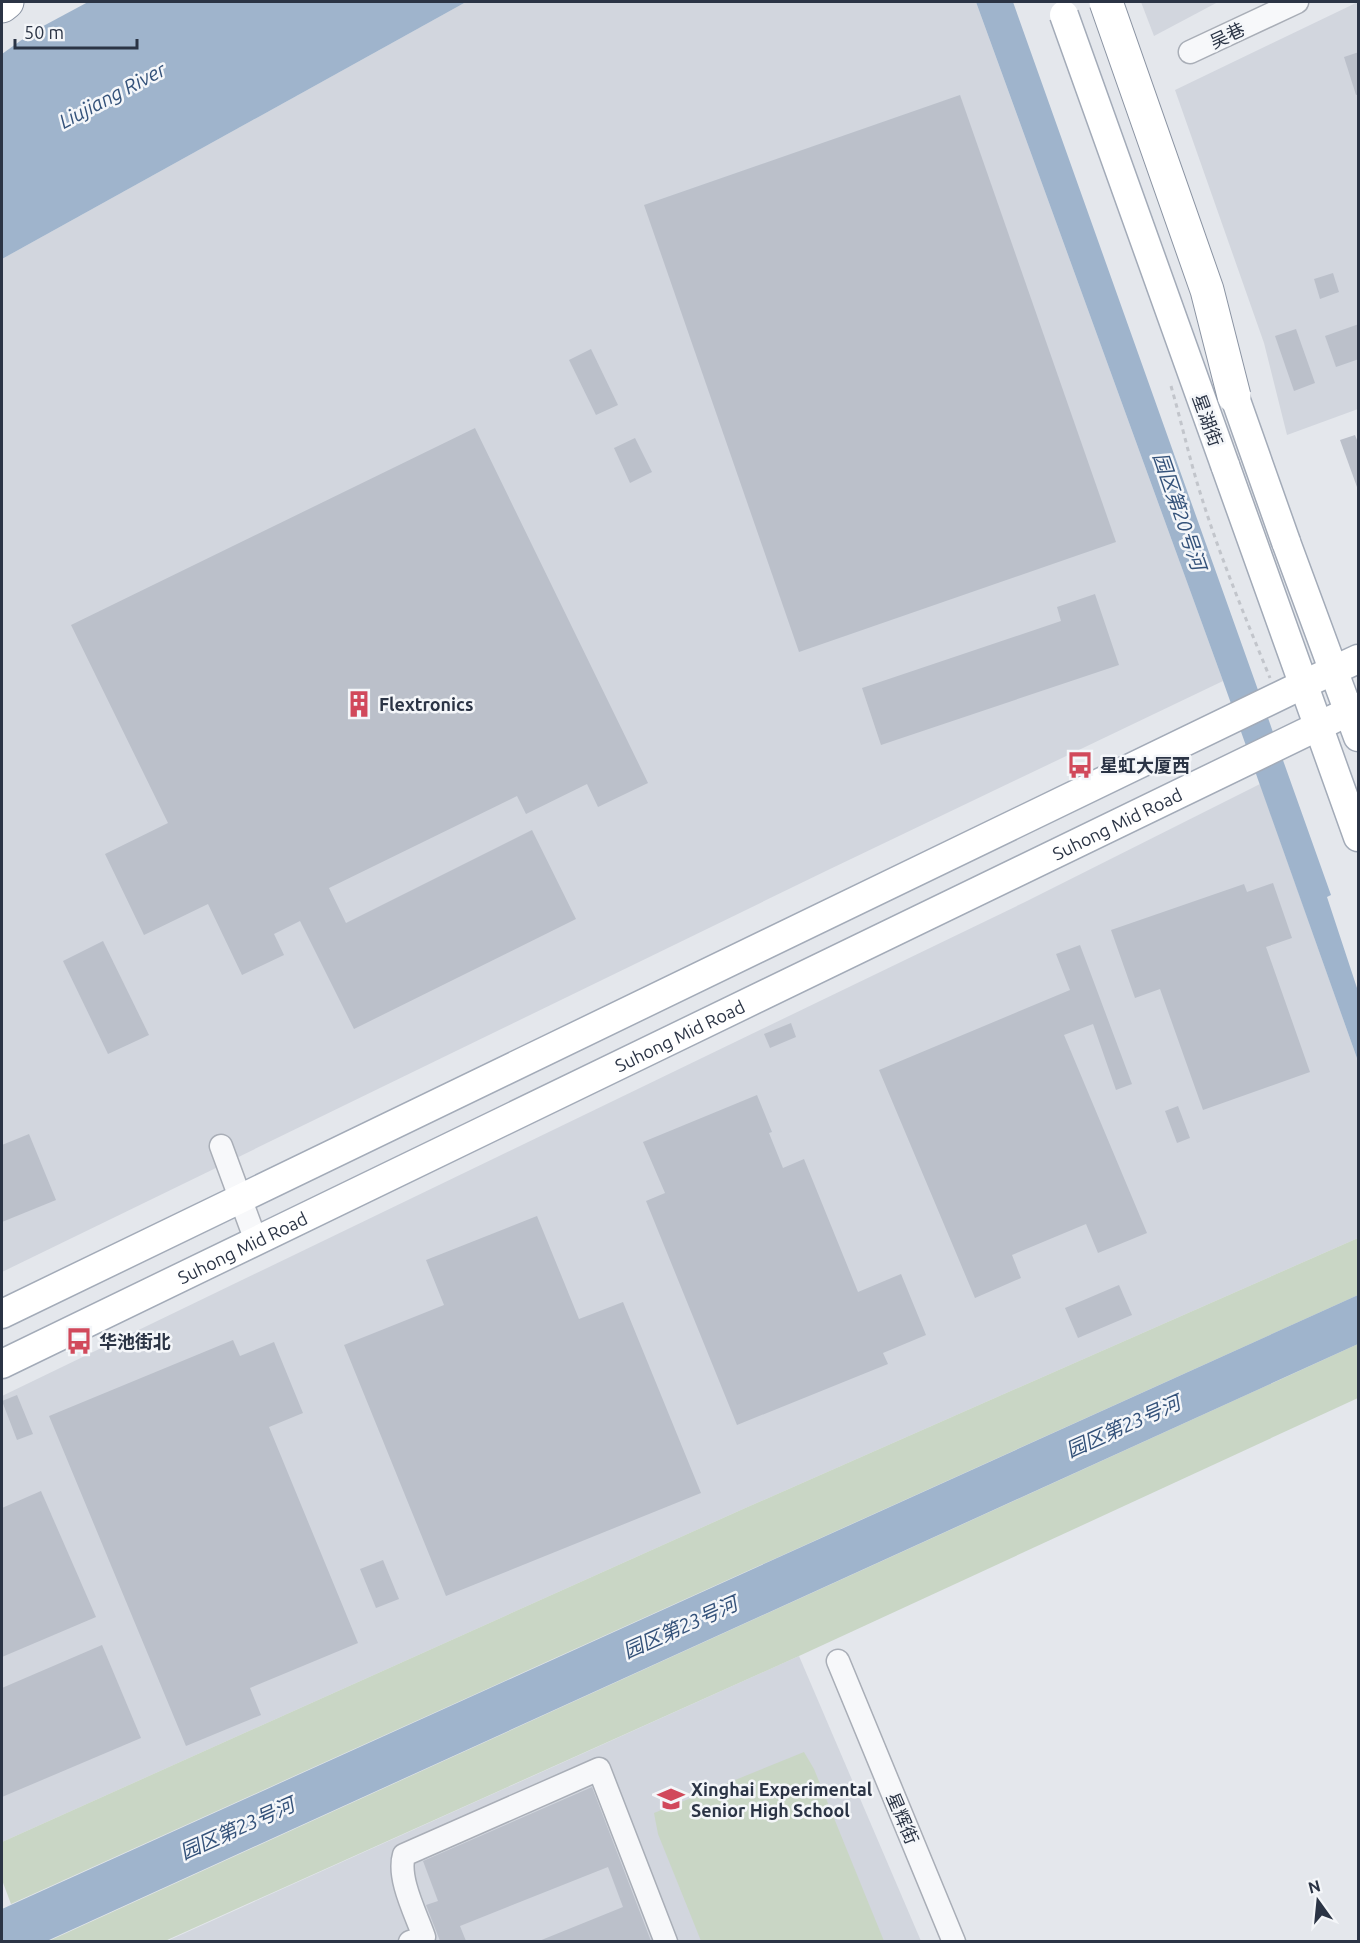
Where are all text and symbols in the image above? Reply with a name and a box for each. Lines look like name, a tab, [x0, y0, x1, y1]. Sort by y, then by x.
scale bar	[15, 12, 136, 50]
street label: 吴巷	[1206, 18, 1248, 52]
text: 50 m	[24, 22, 64, 42]
water label: Liujiang River	[55, 57, 170, 133]
street label: 星湖街	[1189, 391, 1227, 449]
water label: 园区第20号河	[1149, 449, 1212, 576]
building icon: Flextronics	[344, 689, 374, 719]
place label: Flextronics	[379, 694, 473, 714]
bus stop icon: 星虹大厦西	[1065, 750, 1095, 780]
place label: 星虹大厦西	[1100, 755, 1190, 775]
street label: Suhong Mid Road	[1049, 784, 1185, 864]
street label: Suhong Mid Road	[612, 996, 748, 1076]
street label: Suhong Mid Road	[174, 1208, 310, 1287]
bus stop icon: 华池街北	[64, 1326, 94, 1356]
place label: 华池街北	[99, 1331, 171, 1351]
water label: 园区第23号河	[1062, 1389, 1187, 1461]
water label: 园区第23号河	[619, 1590, 744, 1662]
place label: Xinghai Experimental Senior High School	[691, 1779, 873, 1820]
school or university icon: Xinghai Experimental Senior High School	[656, 1784, 686, 1814]
street label: 星辉街	[883, 1789, 923, 1847]
water label: 园区第23号河	[176, 1791, 301, 1863]
north arrow	[1288, 1871, 1348, 1931]
text: N	[1306, 1876, 1322, 1897]

